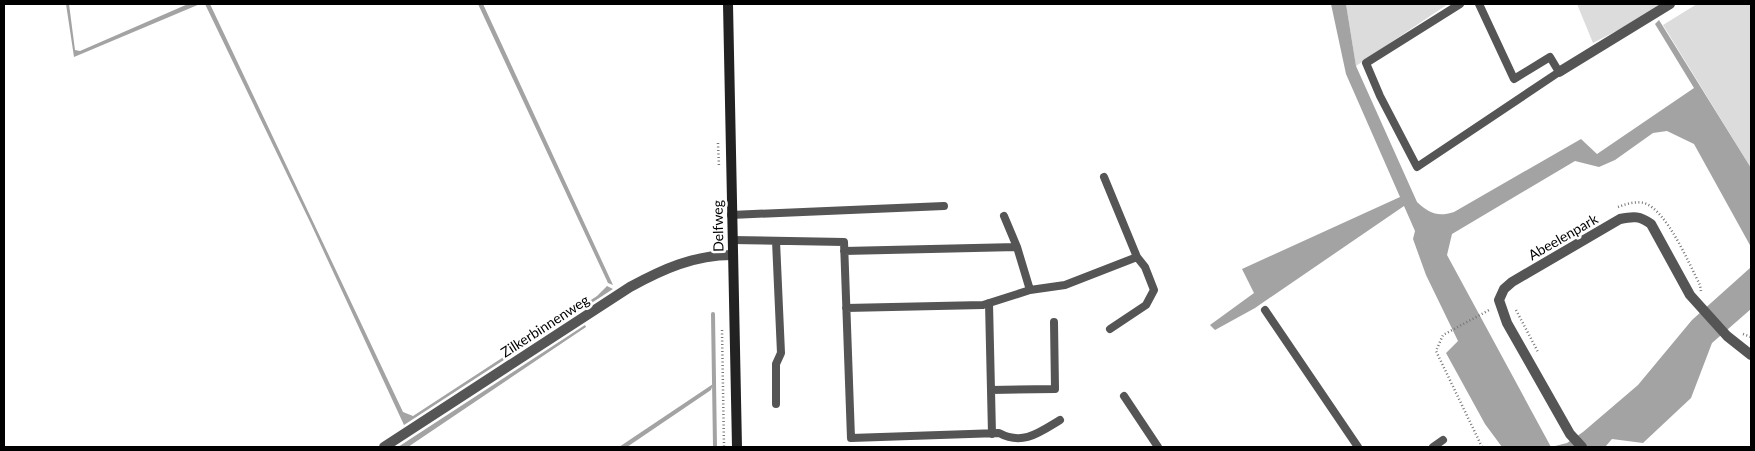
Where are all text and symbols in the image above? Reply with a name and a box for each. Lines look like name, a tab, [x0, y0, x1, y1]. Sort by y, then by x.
street label: Delfweg	[709, 200, 726, 252]
street label: Abeelenpark	[1525, 209, 1601, 263]
street label: Zilkerbinnenweg	[497, 291, 592, 360]

